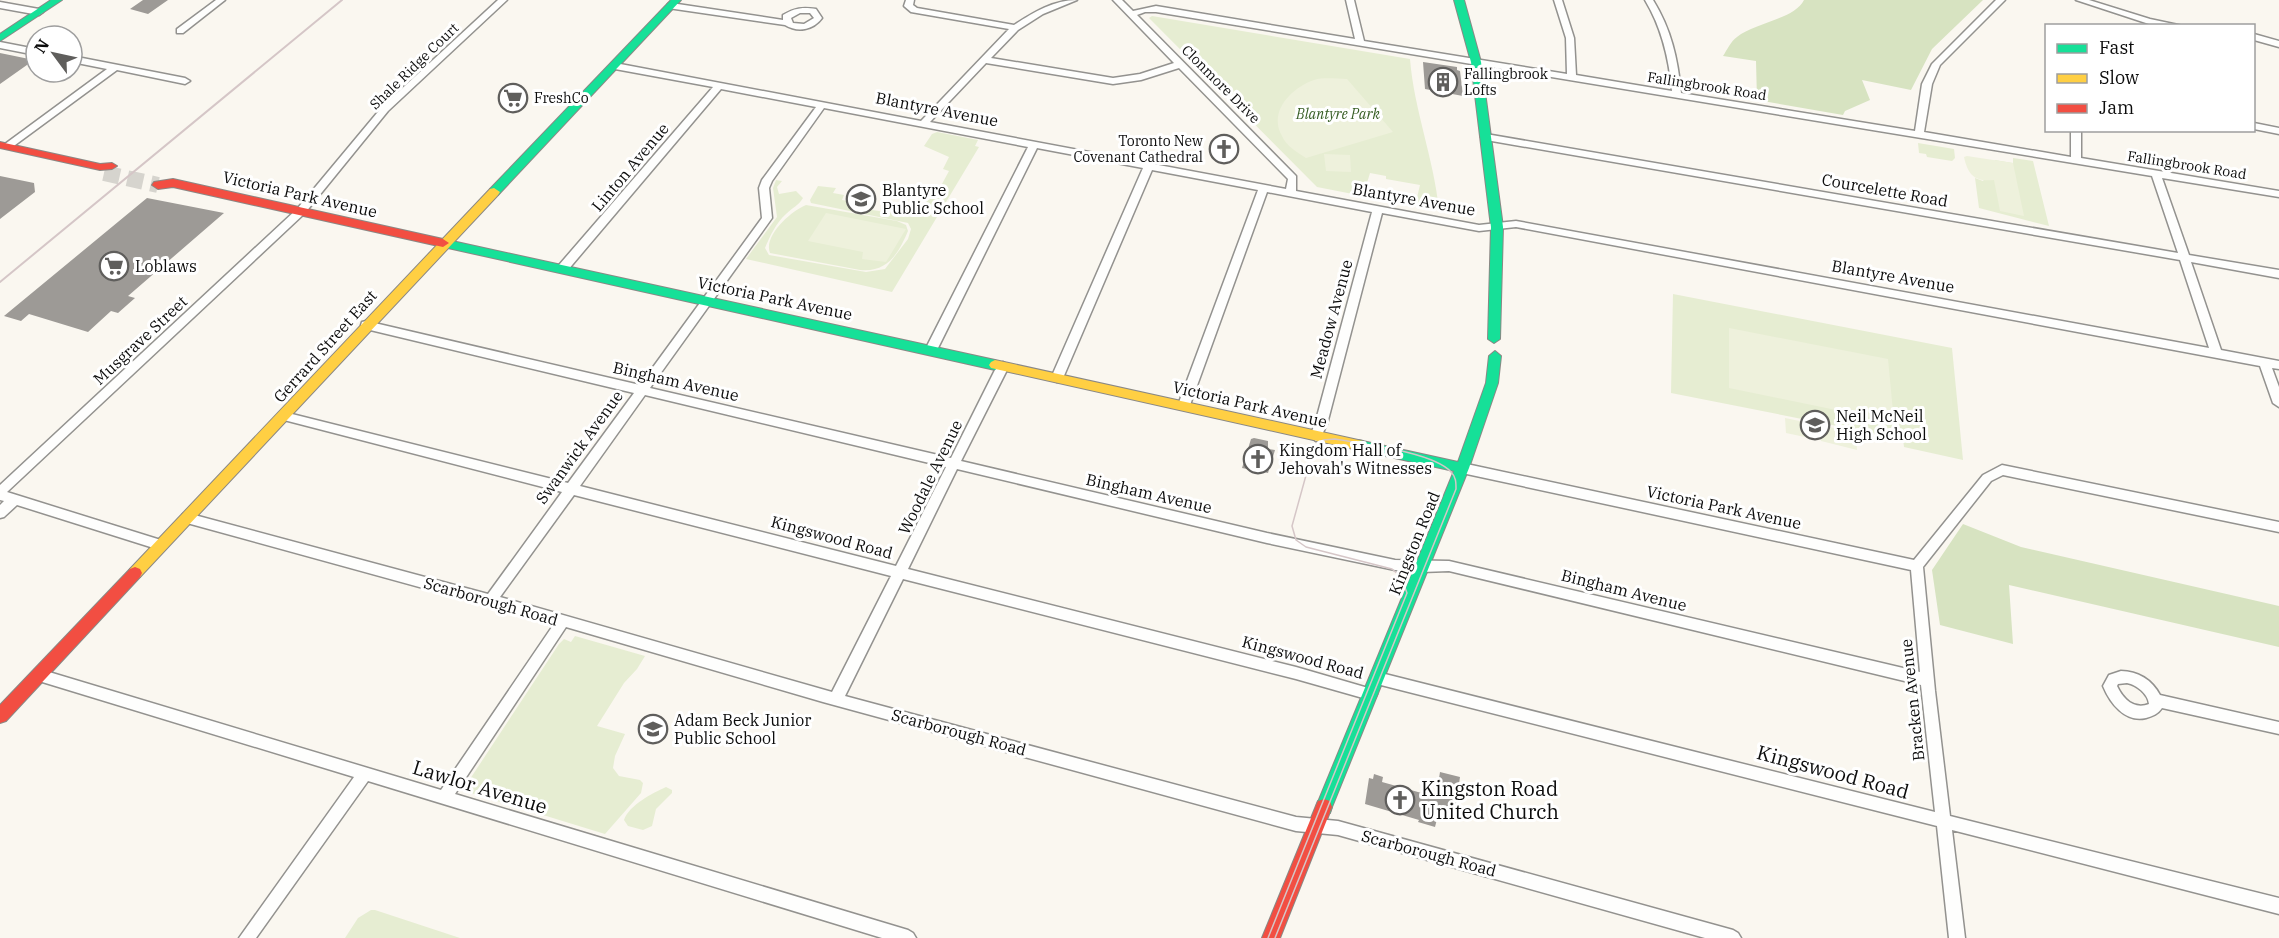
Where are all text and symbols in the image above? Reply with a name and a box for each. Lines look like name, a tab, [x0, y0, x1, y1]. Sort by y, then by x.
street label: Shale Ridge Court	[366, 19, 462, 113]
north arrow	[24, 24, 84, 84]
legend	[2045, 24, 2255, 132]
text: N	[30, 35, 53, 57]
text: Fast	[2099, 36, 2134, 59]
street label: Clonmore Drive	[1178, 41, 1264, 127]
place label: Fallingbrook Lofts	[1464, 65, 1549, 99]
building icon: Fallingbrook Lofts	[1427, 66, 1459, 98]
text: Slow	[2099, 66, 2139, 89]
street label: Fallingbrook Road	[1646, 68, 1768, 104]
supermarket icon: FreshCo	[497, 82, 529, 114]
street label: Blantyre Avenue	[874, 87, 1000, 131]
place label: FreshCo	[534, 89, 589, 107]
text: Jam	[2099, 96, 2134, 119]
park label: Blantyre Park	[1295, 105, 1381, 123]
street label: Linton Avenue	[587, 119, 673, 215]
place label: Toronto New Covenant Cathedral	[1073, 132, 1203, 166]
church icon: Toronto New Covenant Cathedral	[1208, 133, 1240, 165]
street label: Fallingbrook Road	[2126, 147, 2248, 183]
street label: Victoria Park Avenue	[221, 167, 379, 221]
street label: Courcelette Road	[1820, 169, 1950, 211]
street label: Blantyre Avenue	[1351, 178, 1477, 220]
place label: Blantyre Public School	[882, 180, 984, 218]
school or university icon: Blantyre Public School	[845, 183, 877, 215]
supermarket icon: Loblaws	[98, 250, 130, 282]
street label: Blantyre Avenue	[1830, 255, 1956, 297]
place label: Loblaws	[135, 256, 197, 276]
street label: Meadow Avenue	[1305, 257, 1357, 381]
street label: Victoria Park Avenue	[696, 272, 854, 324]
street label: Gerrard Street East	[269, 285, 381, 406]
street label: Musgrave Street	[89, 291, 191, 389]
street label: Bingham Avenue	[611, 357, 741, 405]
street label: Victoria Park Avenue	[1171, 377, 1329, 431]
street label: Swanwick Avenue	[531, 386, 627, 508]
place label: Neil McNeil High School	[1836, 406, 1927, 444]
school or university icon: Neil McNeil High School	[1799, 409, 1831, 441]
street label: Woodale Avenue	[894, 416, 966, 538]
place label: Kingdom Hall of Jehovah's Witnesses	[1279, 440, 1432, 478]
church icon: Kingdom Hall of Jehovah's Witnesses	[1242, 443, 1274, 475]
street label: Bingham Avenue	[1084, 469, 1214, 517]
street label: Victoria Park Avenue	[1645, 481, 1803, 533]
street label: Kingston Road	[1384, 488, 1444, 598]
street label: Kingswood Road	[769, 511, 895, 563]
street label: Bingham Avenue	[1559, 565, 1689, 615]
street label: Scarborough Road	[422, 572, 561, 630]
street label: Kingswood Road	[1240, 631, 1366, 683]
street label: Bracken Avenue	[1896, 638, 1928, 762]
street label: Scarborough Road	[889, 704, 1029, 760]
place label: Adam Beck Junior Public School	[674, 710, 811, 748]
school or university icon: Adam Beck Junior Public School	[637, 713, 669, 745]
street label: Kingswood Road	[1754, 738, 1912, 805]
street label: Lawlor Avenue	[410, 753, 551, 820]
place label: Kingston Road United Church	[1421, 775, 1559, 825]
church icon: Kingston Road United Church	[1384, 784, 1416, 816]
street label: Scarborough Road	[1359, 825, 1499, 881]

